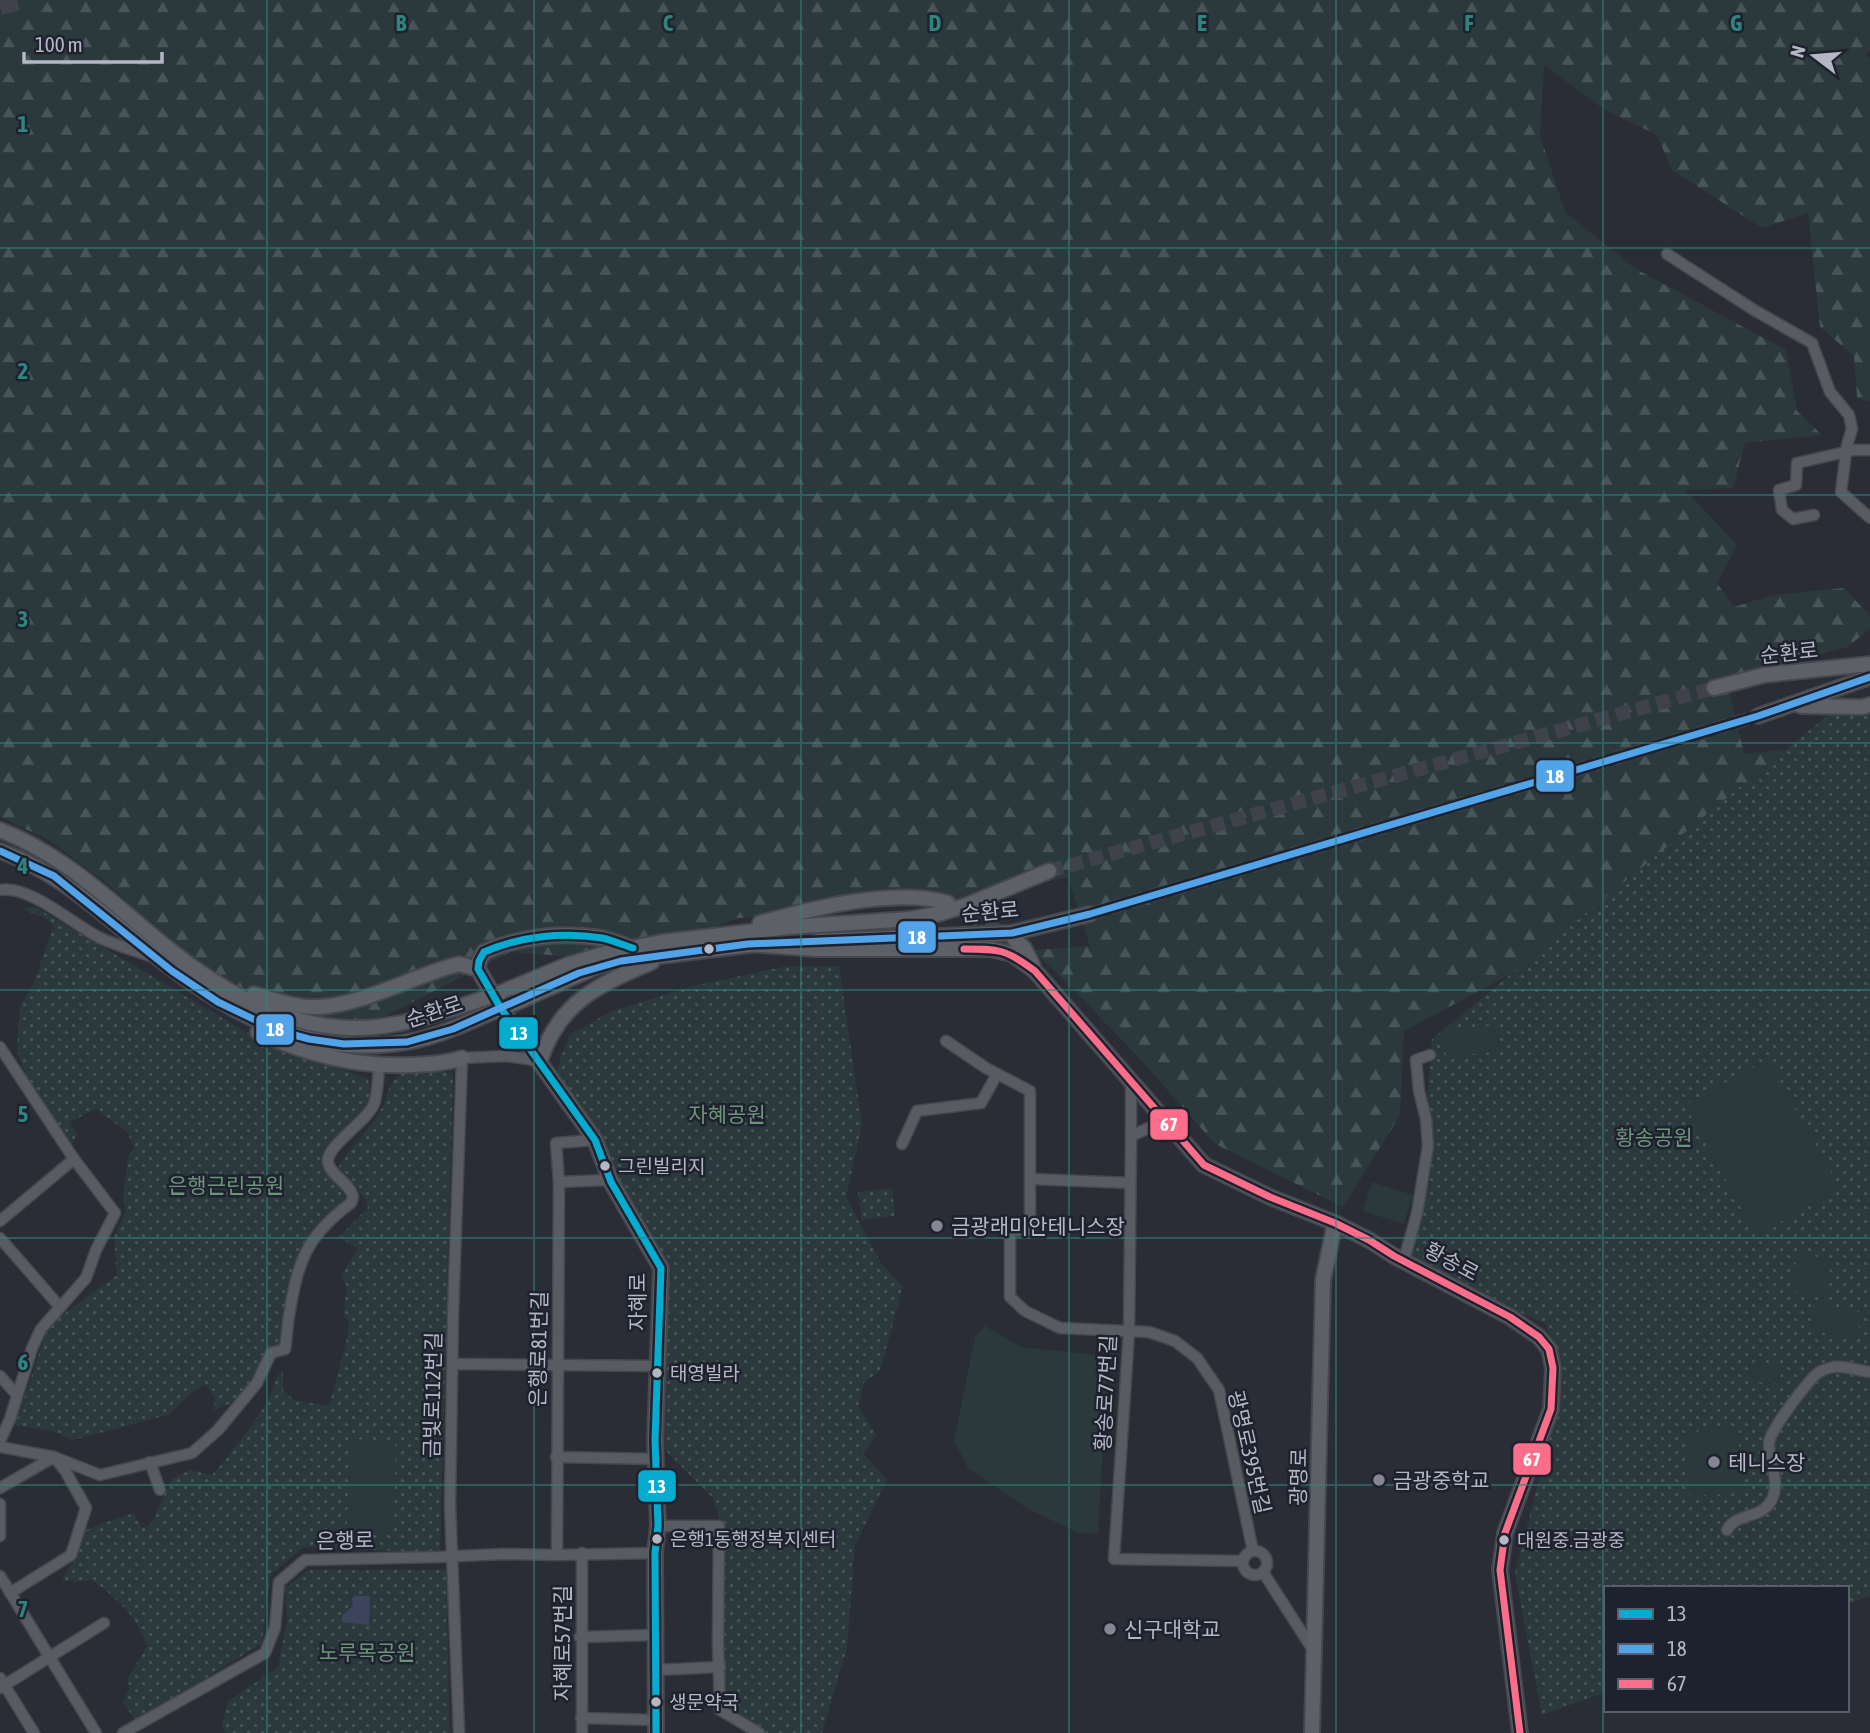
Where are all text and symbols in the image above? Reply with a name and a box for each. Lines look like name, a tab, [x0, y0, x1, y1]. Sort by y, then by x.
text: B	[396, 10, 407, 36]
text: C	[663, 10, 674, 36]
text: D	[929, 10, 942, 36]
text: E	[1197, 10, 1207, 36]
text: F	[1464, 10, 1474, 36]
text: G	[1730, 10, 1742, 36]
scale bar	[24, 21, 163, 65]
north arrow	[1779, 21, 1849, 91]
text: 100 m	[35, 32, 83, 56]
text: N	[1786, 43, 1810, 60]
text: 1	[18, 111, 29, 137]
text: 2	[18, 358, 28, 384]
text: 3	[18, 606, 28, 632]
street label: 순환로	[1759, 637, 1819, 667]
line badge: 18	[1535, 759, 1575, 793]
text: 18	[1546, 765, 1564, 787]
text: 4	[17, 853, 29, 879]
street label: 순환로	[960, 897, 1020, 925]
line badge: 18	[897, 920, 937, 954]
text: 18	[908, 926, 926, 948]
unlabelled marker	[702, 942, 716, 956]
street label: 순환로	[403, 991, 465, 1031]
line badge: 18	[255, 1013, 295, 1046]
line badge: 13	[498, 1016, 539, 1050]
text: 18	[266, 1018, 284, 1040]
text: 13	[510, 1022, 528, 1044]
text: 5	[18, 1101, 29, 1127]
park label: 자혜공원	[688, 1102, 766, 1126]
line badge: 67	[1149, 1108, 1189, 1141]
text: 67	[1160, 1113, 1178, 1135]
park label: 황송공원	[1615, 1125, 1693, 1149]
place label: 그린빌리지	[618, 1155, 705, 1177]
marker: 그린빌리지	[598, 1159, 612, 1173]
park label: 은행근린공원	[168, 1173, 284, 1197]
place label: 금광래미안테니스장	[951, 1214, 1125, 1238]
marker: 금광래미안테니스장	[929, 1218, 945, 1234]
street label: 황송로	[1421, 1237, 1483, 1285]
street label: 자혜로	[625, 1273, 649, 1331]
street label: 은행로81번길	[525, 1291, 551, 1407]
street label: 금빛로112번길	[419, 1332, 445, 1458]
street label: 황송로77번길	[1090, 1334, 1120, 1452]
text: 6	[18, 1349, 29, 1375]
place label: 태영빌라	[670, 1362, 740, 1384]
marker: 태영빌라	[650, 1366, 664, 1380]
street label: 광명로395번길	[1224, 1388, 1276, 1516]
line badge: 67	[1512, 1442, 1552, 1476]
street label: 광명로	[1285, 1448, 1311, 1506]
text: 67	[1523, 1448, 1541, 1470]
place label: 테니스장	[1728, 1450, 1805, 1474]
marker: 테니스장	[1706, 1454, 1722, 1470]
place label: 금광중학교	[1393, 1468, 1490, 1492]
line badge: 13	[637, 1469, 677, 1503]
marker: 금광중학교	[1371, 1472, 1387, 1488]
text: 13	[648, 1475, 666, 1497]
street label: 은행로	[316, 1527, 374, 1553]
place label: 은행1동행정복지센터	[670, 1528, 836, 1550]
place label: 대원중.금광중	[1517, 1529, 1625, 1551]
marker: 은행1동행정복지센터	[650, 1532, 664, 1546]
marker: 대원중.금광중	[1497, 1533, 1511, 1547]
street label: 자혜로57번길	[550, 1585, 574, 1701]
legend	[1604, 1586, 1849, 1712]
text: 7	[18, 1596, 28, 1622]
text: 13	[1667, 1601, 1687, 1625]
place label: 신구대학교	[1124, 1617, 1221, 1641]
marker: 신구대학교	[1102, 1621, 1118, 1637]
text: 18	[1667, 1636, 1687, 1660]
park label: 노루목공원	[319, 1640, 415, 1664]
text: 67	[1667, 1671, 1687, 1695]
place label: 생문약국	[669, 1691, 739, 1713]
marker: 생문약국	[649, 1695, 663, 1709]

